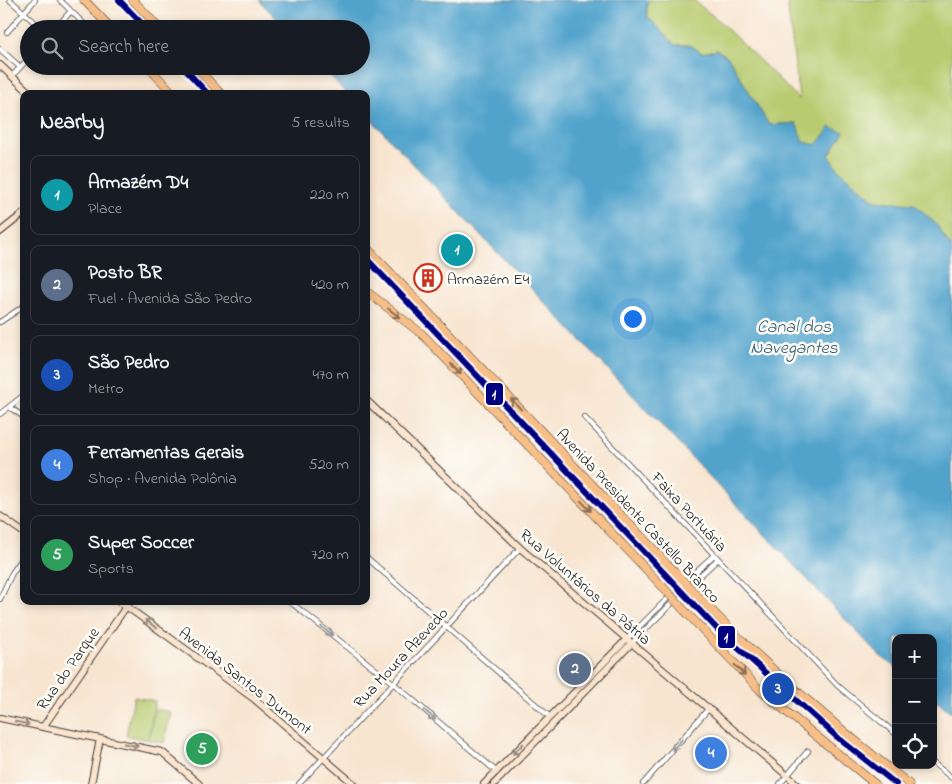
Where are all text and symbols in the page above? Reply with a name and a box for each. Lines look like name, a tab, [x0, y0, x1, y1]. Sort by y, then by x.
search box	[20, 20, 370, 75]
icon: search	[38, 34, 66, 62]
text: Search here	[78, 34, 169, 61]
text: Nearby	[40, 108, 104, 138]
text: 5 results	[291, 111, 350, 135]
text: Armazém D4	[88, 170, 188, 197]
text: 1	[54, 183, 60, 207]
text: 220 m	[310, 183, 349, 207]
text: Place	[88, 197, 122, 221]
pin: 1	[441, 231, 473, 269]
text: Posto BR	[88, 260, 162, 287]
building icon: Armazém E4	[413, 263, 443, 293]
place label: Armazém E4	[447, 268, 530, 292]
text: 2	[53, 273, 61, 297]
text: 420 m	[311, 273, 349, 297]
text: Fuel · Avenida São Pedro	[88, 287, 252, 311]
your location	[620, 306, 646, 332]
one-way arrow	[387, 307, 400, 318]
water label: Canal dos Navegantes	[750, 315, 839, 362]
text: São Pedro	[88, 350, 169, 377]
text: 3	[54, 363, 60, 387]
text: 470 m	[312, 363, 349, 387]
one-way arrow	[450, 363, 462, 376]
text: Metro	[88, 377, 124, 401]
line badge: 1	[485, 382, 504, 406]
text: 1	[492, 385, 497, 406]
one-way arrow	[510, 398, 522, 411]
street label: Avenida Presidente Castello Branco	[550, 423, 725, 609]
text: Ferramentas Gerais	[88, 440, 244, 467]
text: 4	[54, 453, 60, 477]
text: 520 m	[309, 453, 349, 477]
street label: Faixa Portuária	[644, 466, 732, 558]
text: Shop · Avenida Polônia	[88, 467, 237, 491]
one-way arrow	[580, 500, 592, 513]
street label: Rua Voluntários da Pátria	[514, 524, 656, 651]
text: Super Soccer	[88, 530, 194, 557]
text: 5	[52, 543, 62, 567]
text: 720 m	[311, 543, 349, 567]
text: Sports	[88, 557, 134, 581]
street label: Rua Moura Azevedo	[348, 603, 455, 714]
one-way arrow	[144, 619, 158, 629]
street label: Rua do Parque	[31, 622, 107, 716]
street label: Avenida Santos Dumont	[173, 622, 317, 742]
line badge: 1	[717, 625, 736, 649]
one-way arrow	[320, 626, 333, 637]
text: 1	[724, 628, 729, 649]
map controls	[892, 634, 937, 769]
button: +	[892, 634, 937, 679]
pin: 2	[559, 650, 591, 688]
one-way arrow	[734, 664, 746, 676]
pin: 3	[762, 670, 794, 708]
button: −	[892, 679, 937, 724]
one-way arrow	[423, 709, 436, 721]
one-way arrow	[13, 718, 29, 728]
button: locate	[892, 724, 937, 769]
pin: 5	[186, 730, 218, 768]
pin: 4	[695, 734, 727, 772]
one-way arrow	[671, 738, 683, 751]
one-way arrow	[122, 741, 138, 751]
one-way arrow	[512, 743, 524, 756]

